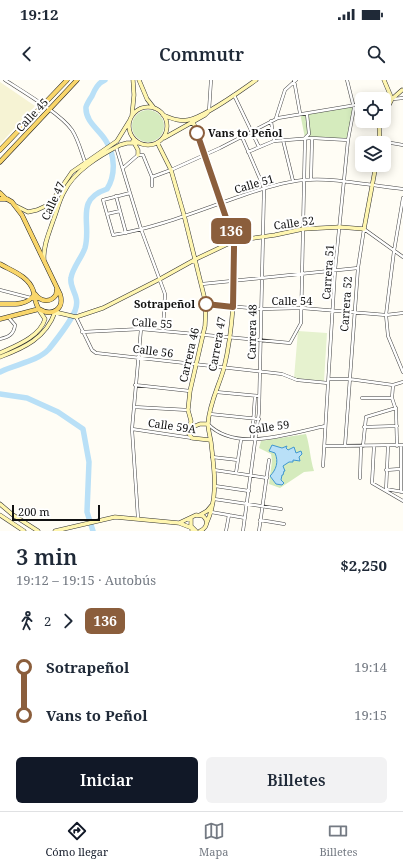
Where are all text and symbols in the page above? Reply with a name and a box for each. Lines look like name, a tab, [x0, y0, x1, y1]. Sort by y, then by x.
text: 19:12	[20, 4, 58, 24]
text: Commutr	[159, 42, 244, 66]
icon: back	[16, 43, 38, 65]
icon: search	[365, 43, 387, 65]
map controls	[355, 92, 391, 172]
button: locate	[355, 92, 391, 128]
street label: Calle 45	[12, 95, 51, 135]
marker: Vans to Peñol	[189, 125, 205, 141]
place label: Vans to Peñol	[208, 125, 283, 140]
button: layers	[355, 136, 391, 172]
street label: Calle 51	[232, 170, 276, 197]
street label: Calle 47	[37, 179, 68, 222]
street label: Calle 52	[273, 212, 315, 233]
line badge: 136	[208, 218, 254, 244]
text: 136	[219, 221, 243, 240]
street label: Carrera 51	[318, 244, 337, 300]
street label: Carrera 52	[336, 276, 355, 332]
street label: Calle 54	[272, 293, 312, 308]
place label: Sotrapeñol	[134, 296, 195, 311]
marker: Sotrapeñol	[198, 296, 214, 312]
street label: Carrera 48	[244, 304, 259, 360]
street label: Calle 55	[131, 314, 173, 331]
street label: Carrera 47	[204, 315, 229, 373]
street label: Carrera 46	[175, 326, 202, 384]
street label: Calle 56	[132, 341, 174, 360]
street label: Calle 59A	[147, 415, 197, 436]
street label: Calle 59	[248, 416, 290, 437]
scale bar	[12, 503, 100, 522]
text: 200 m	[18, 504, 50, 519]
text: 3 min	[16, 541, 77, 571]
text: $2,250	[340, 555, 387, 575]
text: 19:12 – 19:15 · Autobús	[16, 571, 156, 589]
icon: walk	[16, 610, 38, 632]
icon: forward	[57, 610, 79, 632]
text: 136	[93, 611, 117, 630]
text: 2	[44, 612, 51, 630]
text: Sotrapeñol	[46, 657, 129, 677]
text: 19:14	[354, 658, 387, 676]
text: Vans to Peñol	[46, 705, 148, 725]
text: 19:15	[354, 706, 387, 724]
button: Iniciar	[16, 757, 198, 803]
button: Billetes	[206, 757, 387, 803]
tab: Cómo llegar	[45, 820, 108, 859]
tab: Mapa	[199, 820, 229, 859]
tab: Billetes	[319, 820, 358, 859]

